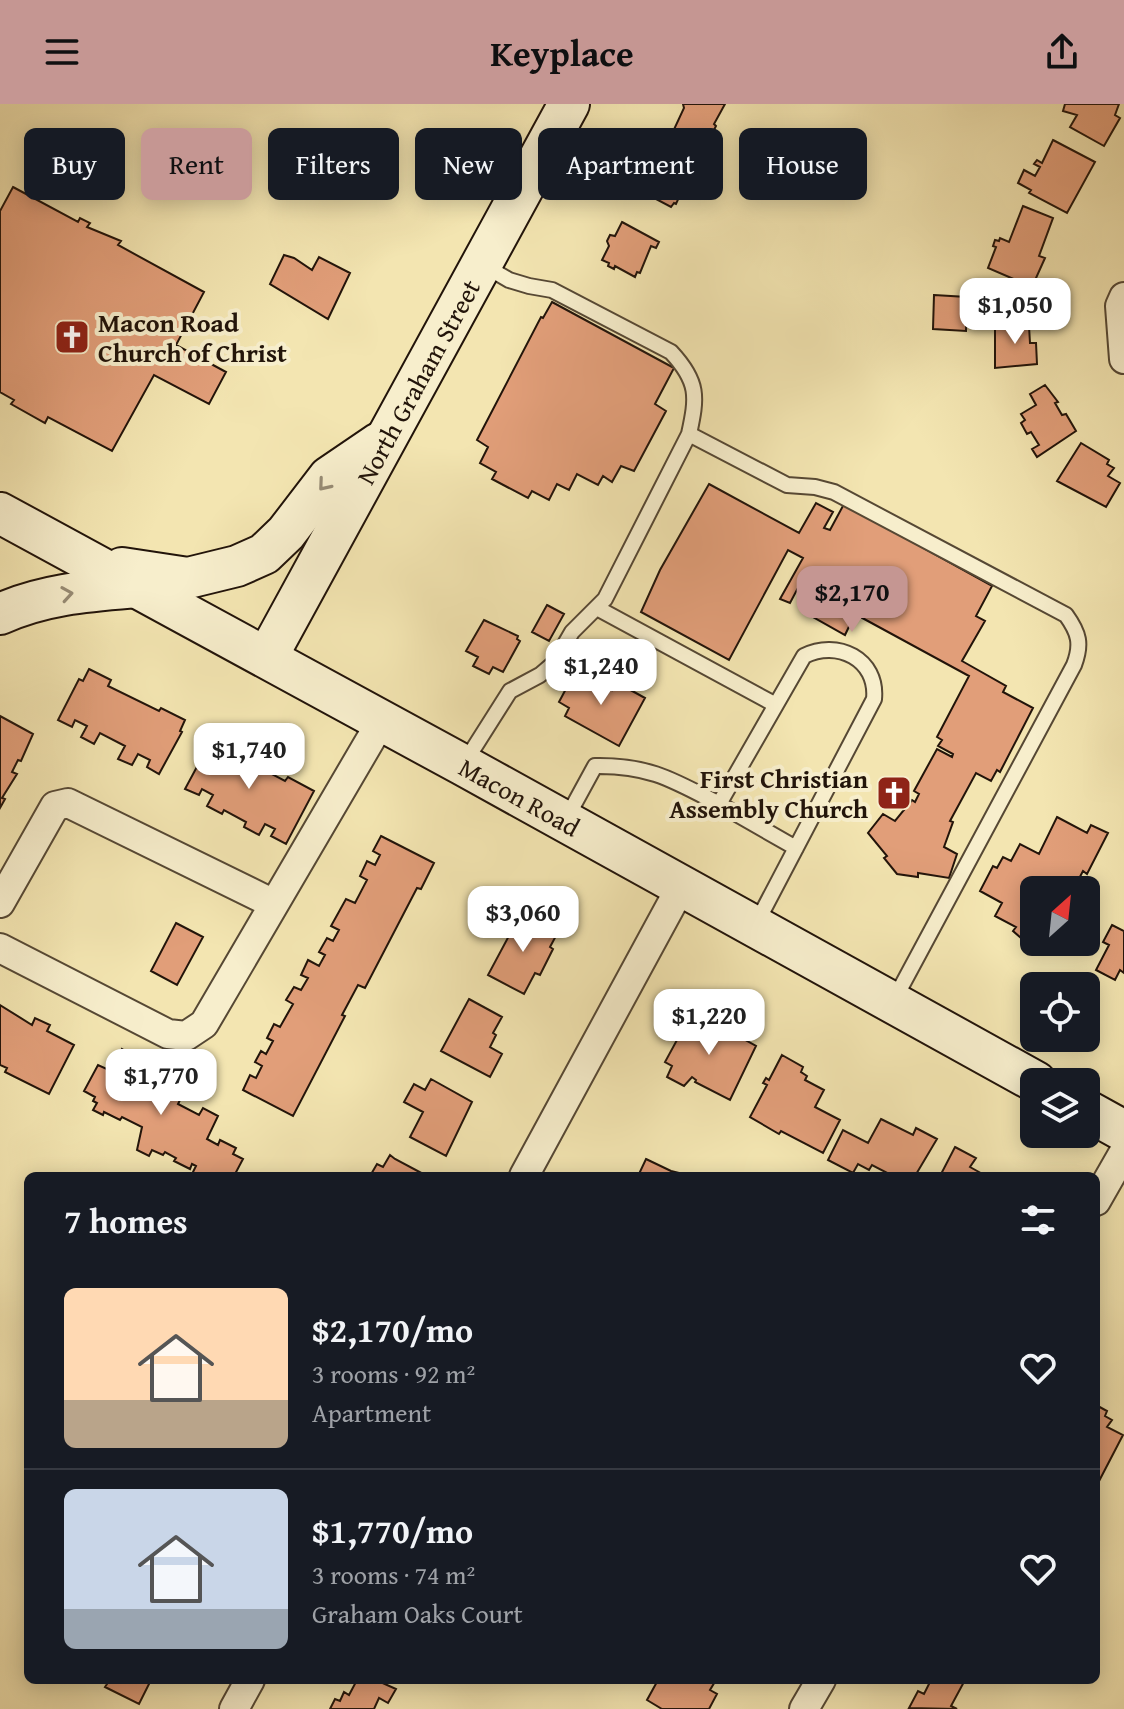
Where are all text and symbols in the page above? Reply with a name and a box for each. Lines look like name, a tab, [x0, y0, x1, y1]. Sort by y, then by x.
text: Keyplace	[490, 26, 634, 79]
icon: menu	[40, 30, 84, 74]
icon: share	[1040, 30, 1084, 74]
chip: Buy	[24, 128, 125, 200]
chip: Rent	[141, 128, 252, 200]
chip: Filters	[268, 128, 399, 200]
chip: New	[415, 128, 522, 200]
chip: Apartment	[538, 128, 723, 200]
chip: House	[739, 128, 867, 200]
street label: North Graham Street	[346, 272, 489, 491]
pin: $1,050	[950, 278, 1080, 346]
text: $1,050	[978, 284, 1052, 323]
place label: Macon Road Church of Christ	[98, 303, 287, 372]
church icon: Macon Road Church of Christ	[53, 318, 91, 356]
one-way arrow	[319, 476, 334, 491]
pin: $2,170	[787, 566, 917, 634]
text: $2,170	[815, 572, 889, 611]
one-way arrow	[60, 586, 74, 603]
pin: $1,240	[536, 639, 666, 707]
text: $1,240	[564, 645, 638, 684]
pin: $1,740	[184, 723, 314, 791]
text: $1,740	[212, 729, 286, 768]
street label: Macon Road	[452, 747, 588, 846]
place label: First Christian Assembly Church	[669, 759, 869, 828]
church icon: First Christian Assembly Church	[875, 774, 913, 812]
north arrow	[1020, 876, 1100, 956]
map controls	[1020, 876, 1100, 1148]
pin: $3,060	[458, 886, 588, 954]
text: $3,060	[486, 892, 560, 931]
button: locate	[1020, 972, 1100, 1052]
pin: $1,220	[644, 989, 774, 1057]
text: $1,220	[672, 995, 746, 1034]
pin: $1,770	[96, 1049, 226, 1117]
text: $1,770	[124, 1055, 198, 1094]
button: layers	[1020, 1068, 1100, 1148]
text: 7 homes	[64, 1196, 188, 1245]
icon: filters	[1016, 1198, 1060, 1242]
text: $2,170/mo	[312, 1305, 473, 1354]
icon: home	[128, 1320, 224, 1416]
icon: heart	[1016, 1346, 1060, 1390]
text: 3 rooms · 92 m²	[312, 1354, 475, 1393]
text: Apartment	[312, 1393, 431, 1432]
text: $1,770/mo	[312, 1506, 473, 1555]
icon: home	[128, 1521, 224, 1617]
icon: heart	[1016, 1547, 1060, 1591]
text: 3 rooms · 74 m²	[312, 1555, 475, 1594]
text: Graham Oaks Court	[312, 1594, 523, 1633]

